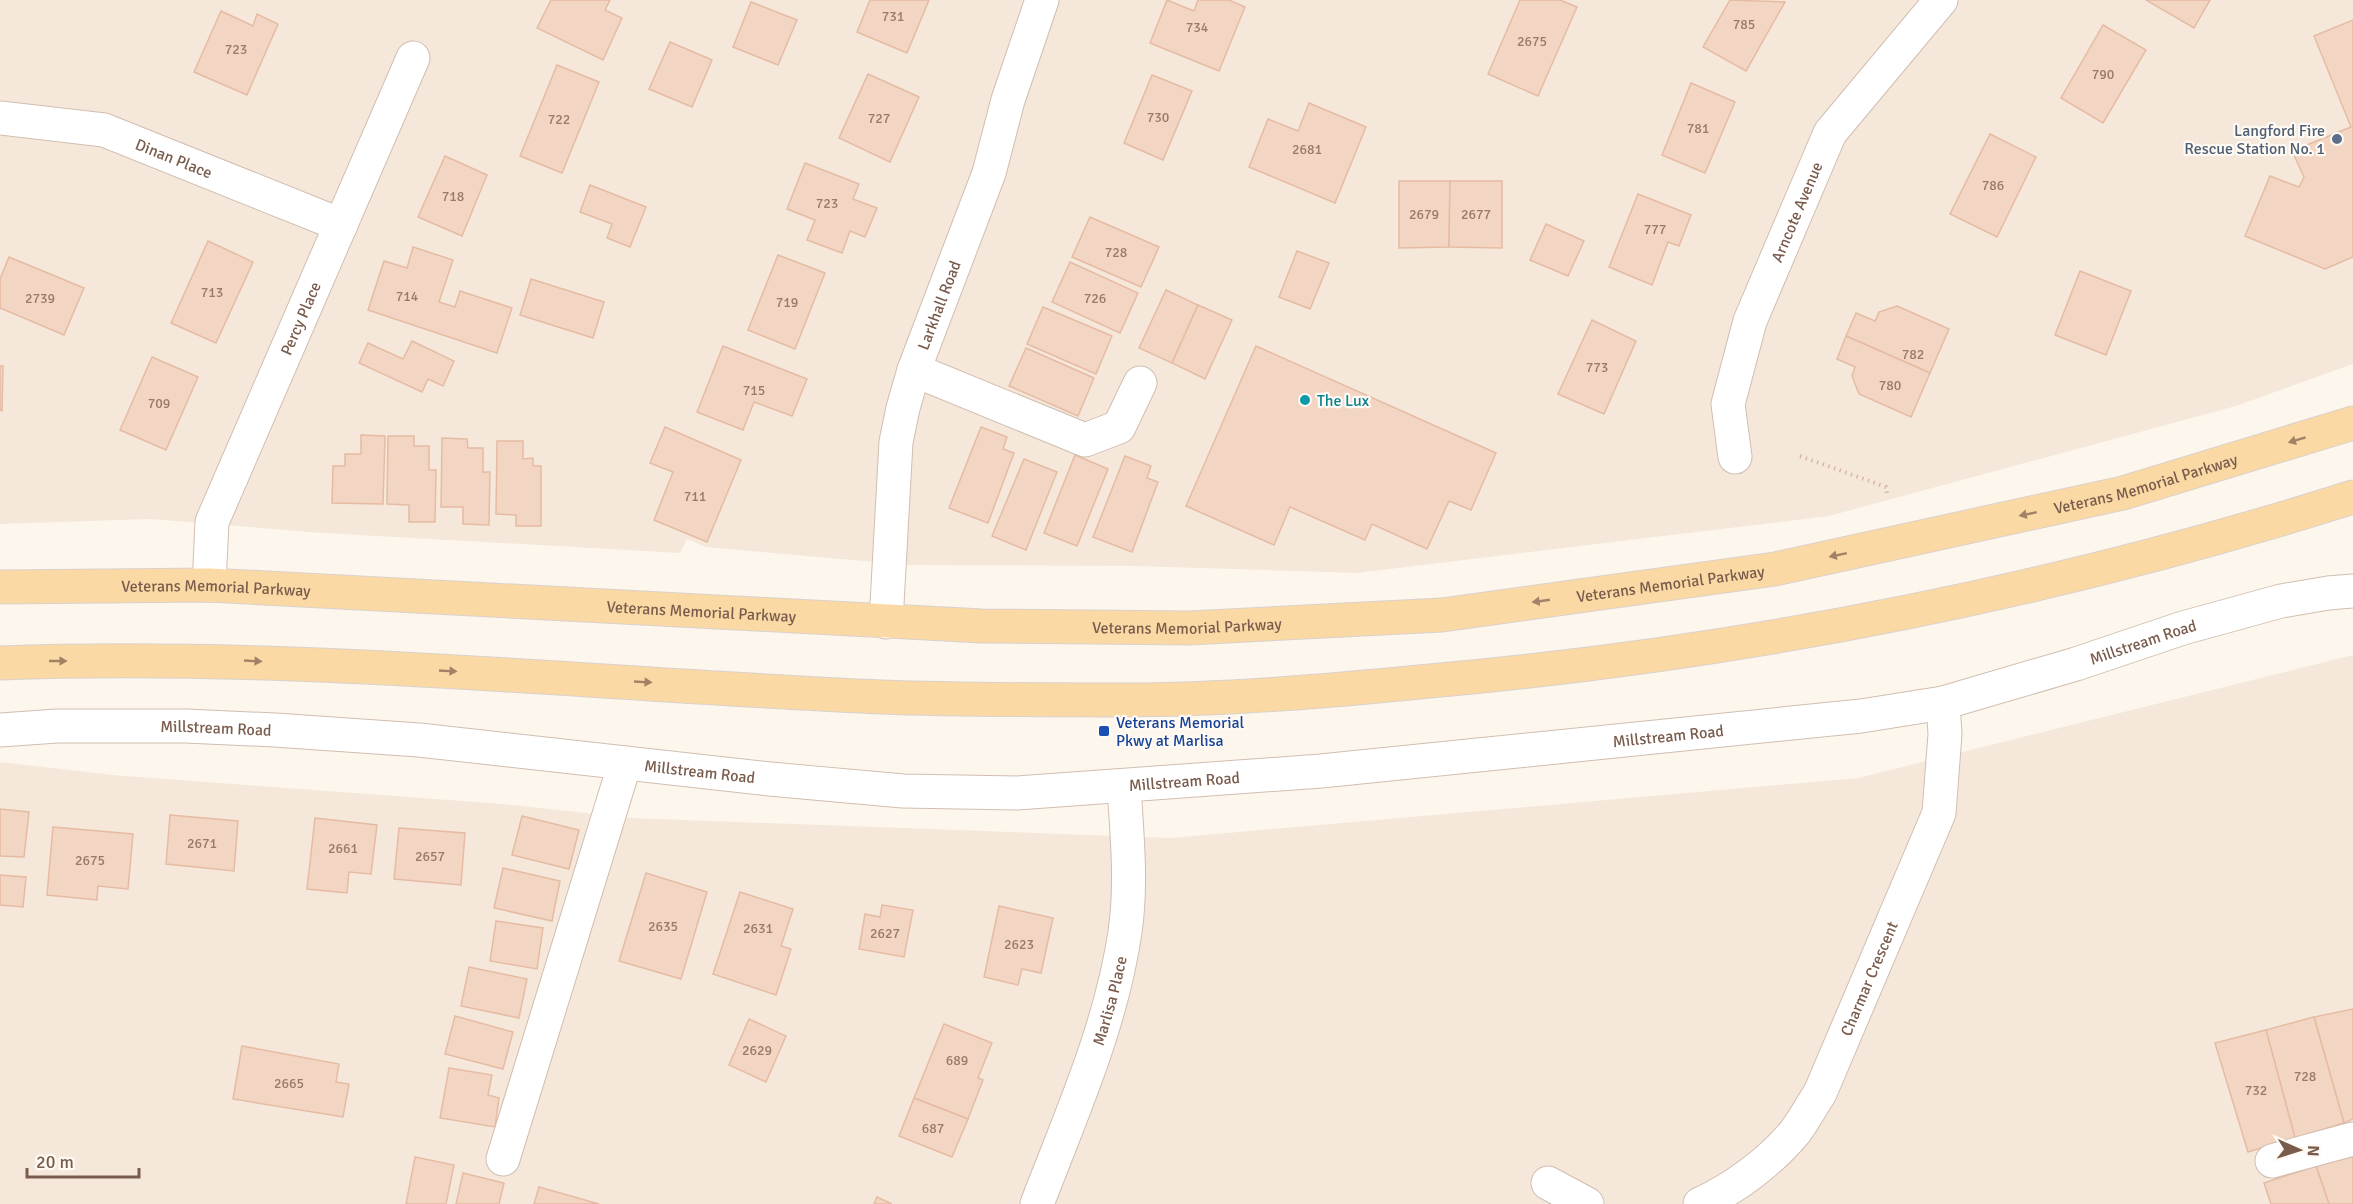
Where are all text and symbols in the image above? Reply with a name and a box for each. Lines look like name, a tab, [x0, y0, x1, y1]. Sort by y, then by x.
house number: 731	[882, 8, 904, 25]
house number: 785	[1733, 16, 1755, 33]
house number: 734	[1186, 19, 1209, 36]
house number: 2675	[1517, 33, 1547, 50]
house number: 723	[225, 41, 247, 58]
house number: 790	[2092, 66, 2114, 83]
house number: 730	[1147, 109, 1169, 126]
house number: 727	[868, 110, 890, 127]
house number: 722	[548, 111, 570, 128]
house number: 781	[1687, 120, 1709, 137]
place label: Langford Fire Rescue Station No. 1	[2184, 121, 2325, 159]
marker: Langford Fire Rescue Station No. 1	[2330, 132, 2344, 146]
street label: Dinan Place	[132, 135, 215, 183]
house number: 2681	[1292, 141, 1322, 158]
street label: Arncote Avenue	[1767, 159, 1828, 265]
house number: 786	[1982, 177, 2004, 194]
house number: 718	[442, 188, 464, 205]
house number: 723	[816, 195, 838, 212]
house number: 2679	[1409, 206, 1439, 223]
house number: 2677	[1461, 206, 1491, 223]
house number: 777	[1644, 221, 1666, 238]
house number: 728	[1105, 244, 1127, 261]
street label: Larkhall Road	[914, 258, 966, 353]
street label: Percy Place	[276, 279, 326, 359]
house number: 713	[201, 284, 223, 301]
house number: 714	[396, 288, 419, 305]
house number: 2739	[25, 290, 55, 307]
house number: 726	[1084, 290, 1106, 307]
house number: 719	[776, 294, 798, 311]
house number: 782	[1902, 346, 1924, 363]
house number: 773	[1586, 359, 1608, 376]
house number: 780	[1879, 377, 1901, 394]
house number: 715	[743, 382, 765, 399]
place label: The Lux	[1317, 391, 1370, 411]
marker: The Lux	[1298, 393, 1312, 407]
house number: 709	[148, 395, 170, 412]
one-way arrow	[2288, 436, 2306, 445]
street label: Veterans Memorial Parkway	[2052, 450, 2241, 519]
house number: 711	[684, 488, 706, 505]
one-way arrow	[2018, 510, 2037, 519]
one-way arrow	[1828, 551, 1847, 561]
street label: Veterans Memorial Parkway	[1575, 561, 1766, 607]
street label: Veterans Memorial Parkway	[121, 576, 312, 601]
one-way arrow	[1532, 596, 1551, 606]
street label: Veterans Memorial Parkway	[606, 597, 797, 627]
street label: Veterans Memorial Parkway	[1092, 614, 1283, 639]
street label: Millstream Road	[2087, 616, 2199, 670]
one-way arrow	[49, 656, 68, 666]
one-way arrow	[244, 657, 263, 666]
one-way arrow	[439, 667, 458, 676]
one-way arrow	[633, 678, 652, 687]
place label: Veterans Memorial Pkwy at Marlisa	[1116, 713, 1245, 751]
street label: Millstream Road	[160, 717, 272, 741]
street label: Millstream Road	[1612, 721, 1725, 752]
marker: Veterans Memorial Pkwy at Marlisa	[1097, 724, 1111, 738]
street label: Millstream Road	[643, 756, 756, 788]
street label: Millstream Road	[1128, 768, 1241, 796]
house number: 2671	[187, 835, 217, 852]
house number: 2661	[328, 840, 358, 857]
house number: 2657	[415, 848, 445, 865]
house number: 2675	[75, 852, 105, 869]
house number: 2635	[648, 918, 678, 935]
street label: Charmar Crescent	[1836, 918, 1903, 1039]
house number: 2631	[743, 920, 773, 937]
house number: 2627	[870, 925, 900, 942]
house number: 2623	[1004, 936, 1034, 953]
street label: Marlisa Place	[1089, 954, 1132, 1048]
house number: 2629	[742, 1042, 772, 1059]
house number: 689	[946, 1052, 968, 1069]
house number: 728	[2294, 1068, 2316, 1085]
house number: 2665	[274, 1075, 304, 1092]
house number: 732	[2245, 1082, 2267, 1099]
house number: 687	[922, 1120, 944, 1137]
north arrow	[2269, 1120, 2329, 1180]
scale bar	[27, 1141, 140, 1179]
text: N	[2303, 1145, 2323, 1157]
text: 20 m	[36, 1151, 74, 1173]

